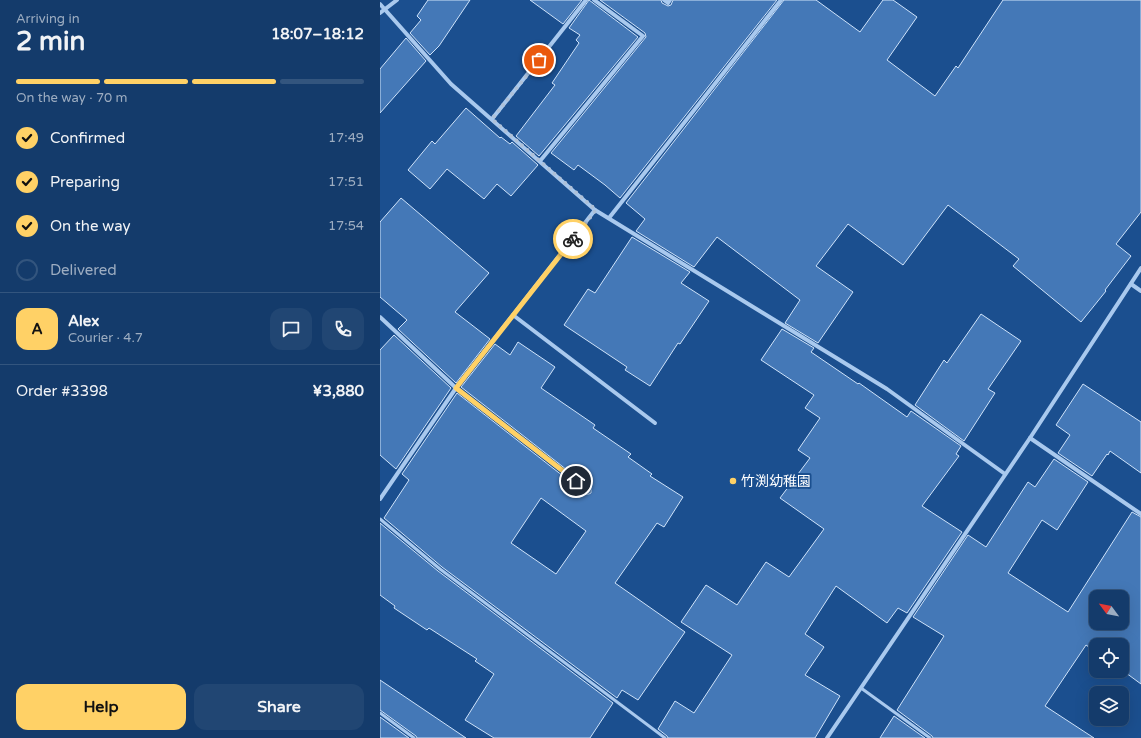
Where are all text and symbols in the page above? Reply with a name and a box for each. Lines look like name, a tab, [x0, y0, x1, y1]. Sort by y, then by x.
text: Arriving in	[16, 11, 80, 27]
text: 18:07–18:12	[271, 25, 364, 43]
text: 2 min	[16, 26, 85, 57]
pin	[522, 43, 556, 77]
icon: bag	[528, 49, 550, 71]
text: On the way · 70 m	[16, 90, 128, 106]
icon: check	[16, 127, 38, 149]
text: Confirmed	[50, 129, 125, 147]
text: 17:49	[328, 130, 364, 146]
icon: check	[16, 171, 38, 193]
text: Preparing	[50, 173, 120, 191]
text: 17:51	[328, 174, 364, 190]
icon: check	[16, 215, 38, 237]
text: On the way	[50, 217, 130, 235]
text: 17:54	[328, 218, 364, 234]
courier	[553, 219, 593, 259]
icon: bike	[562, 228, 584, 250]
text: Delivered	[50, 261, 117, 279]
button: chat	[270, 308, 312, 350]
button: phone	[322, 308, 364, 350]
text: Alex	[68, 312, 99, 330]
text: A	[31, 320, 43, 338]
text: Courier · 4.7	[68, 330, 143, 346]
text: Order #3398	[16, 382, 108, 400]
text: ¥3,880	[313, 382, 364, 400]
pin	[559, 464, 593, 498]
icon: home	[565, 470, 587, 492]
place label: 竹渕幼稚園	[741, 473, 811, 490]
marker: 竹渕幼稚園	[728, 476, 738, 486]
north arrow	[1089, 590, 1129, 630]
map controls	[1089, 590, 1129, 726]
button: locate	[1089, 638, 1129, 678]
button: Help	[16, 684, 186, 730]
button: Share	[194, 684, 364, 730]
button: layers	[1089, 686, 1129, 726]

